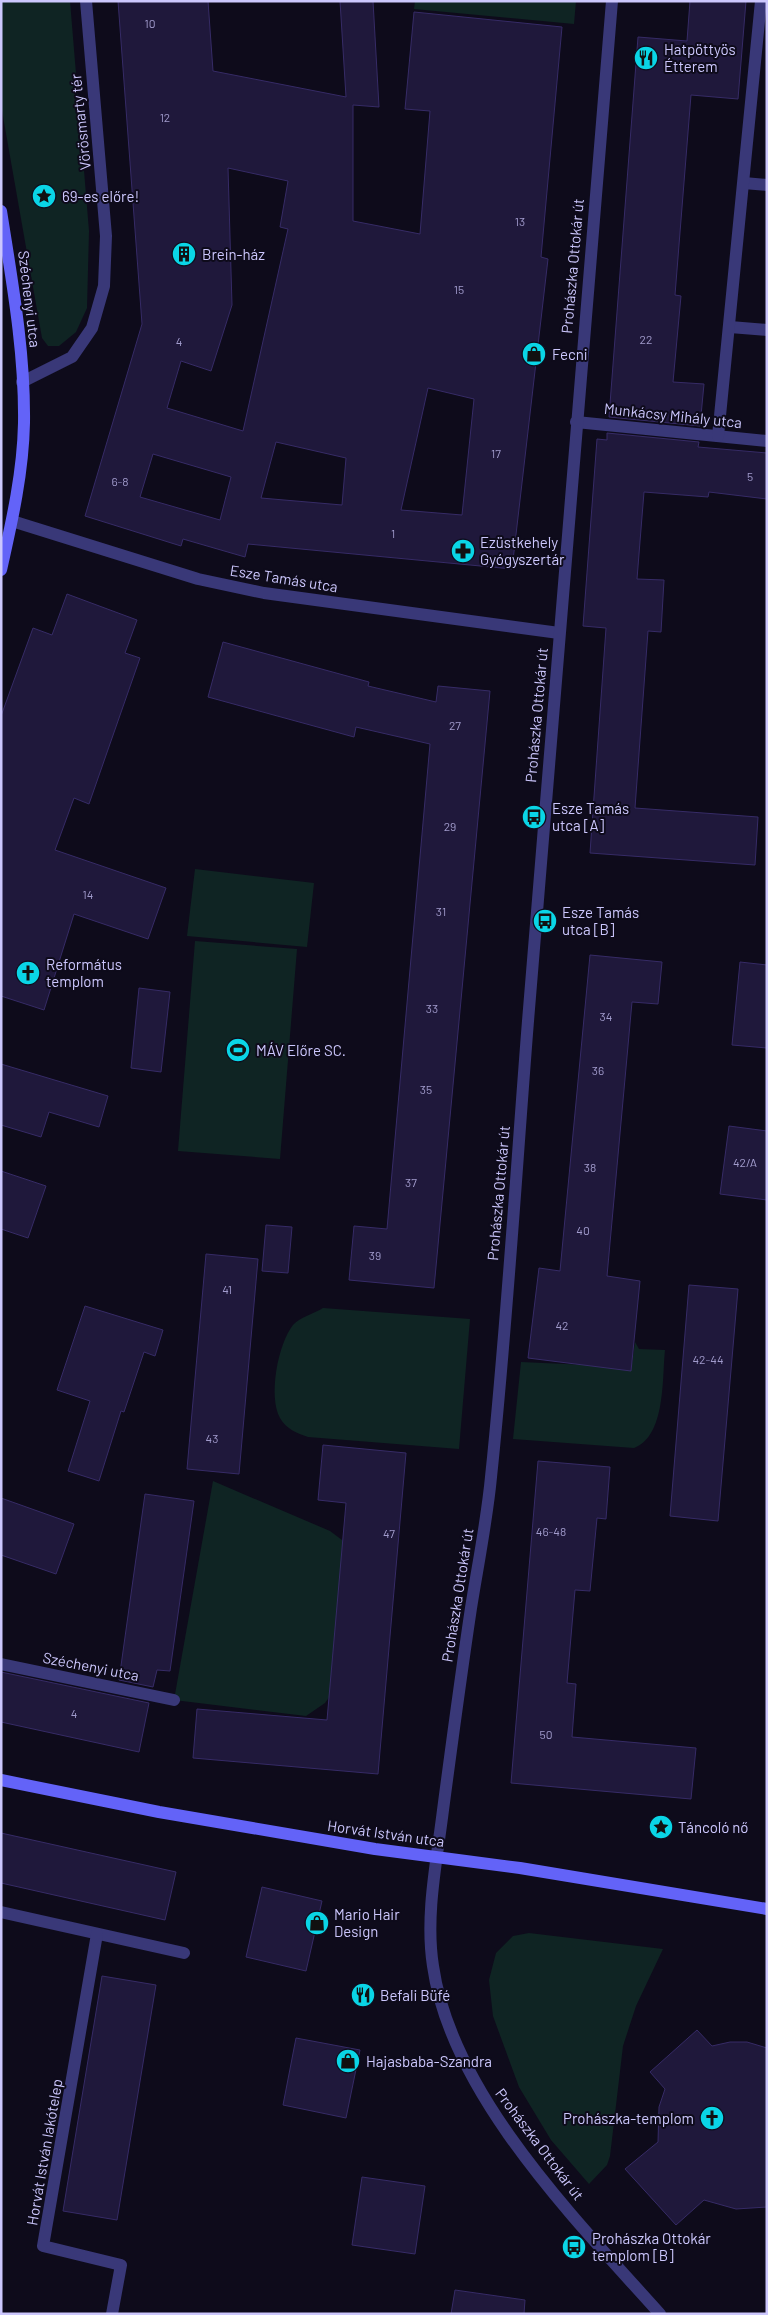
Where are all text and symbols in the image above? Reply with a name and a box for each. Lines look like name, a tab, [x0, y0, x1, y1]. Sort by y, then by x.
house number: 10	[145, 16, 155, 30]
place label: Hatpöttyös Étterem	[664, 40, 736, 75]
restaurant icon: Hatpöttyös Étterem	[633, 45, 659, 71]
street label: Vörösmarty tér	[66, 72, 94, 171]
house number: 12	[160, 110, 170, 124]
place icon: 69-es előre!	[31, 183, 57, 209]
place label: 69-es előre!	[62, 187, 139, 205]
street label: Prohászka Ottokár út	[557, 198, 587, 334]
house number: 13	[515, 214, 525, 228]
building icon: Brein-ház	[171, 241, 197, 267]
place label: Brein-ház	[202, 245, 265, 263]
street label: Széchenyi utca	[15, 249, 45, 349]
house number: 15	[454, 282, 464, 296]
house number: 22	[640, 332, 652, 346]
house number: 4	[176, 334, 182, 348]
shop icon: Fecni	[521, 341, 547, 367]
place label: Fecni	[552, 345, 588, 363]
street label: Munkácsy Mihály utca	[603, 399, 743, 431]
house number: 17	[491, 446, 501, 460]
house number: 5	[747, 469, 753, 483]
house number: 6-8	[111, 474, 129, 488]
house number: 1	[391, 526, 395, 540]
place label: Ezüstkehely Gyógyszertár	[480, 533, 565, 568]
pharmacy icon: Ezüstkehely Gyógyszertár	[450, 538, 476, 564]
street label: Esze Tamás utca	[229, 561, 339, 595]
street label: Prohászka Ottokár út	[521, 647, 551, 783]
house number: 27	[449, 718, 461, 732]
place label: Esze Tamás utca [A]	[552, 799, 629, 834]
bus stop icon: Esze Tamás utca [A]	[521, 804, 547, 830]
house number: 29	[444, 819, 456, 833]
house number: 14	[83, 887, 93, 901]
place label: Esze Tamás utca [B]	[562, 903, 639, 938]
house number: 31	[436, 904, 446, 918]
bus stop icon: Esze Tamás utca [B]	[532, 908, 558, 934]
place label: Református templom	[46, 955, 122, 990]
church icon: Református templom	[15, 960, 41, 986]
house number: 33	[426, 1001, 438, 1015]
house number: 34	[600, 1009, 612, 1023]
sports icon: MÁV Előre SC.	[225, 1037, 251, 1063]
place label: MÁV Előre SC.	[256, 1041, 346, 1059]
house number: 36	[592, 1063, 604, 1077]
house number: 35	[420, 1082, 432, 1096]
street label: Prohászka Ottokár út	[483, 1125, 513, 1261]
house number: 42/A	[733, 1155, 757, 1169]
house number: 38	[584, 1160, 596, 1174]
house number: 37	[405, 1175, 417, 1189]
house number: 40	[576, 1223, 590, 1237]
house number: 39	[369, 1248, 381, 1262]
house number: 41	[222, 1282, 232, 1296]
house number: 42	[555, 1318, 569, 1332]
house number: 42-44	[693, 1352, 724, 1366]
house number: 43	[206, 1431, 218, 1445]
house number: 46-48	[536, 1524, 566, 1538]
house number: 47	[383, 1526, 395, 1540]
street label: Prohászka Ottokár út	[438, 1527, 476, 1663]
street label: Széchenyi utca	[41, 1648, 141, 1684]
house number: 4	[71, 1706, 77, 1720]
house number: 50	[540, 1727, 552, 1741]
place icon: Táncoló nő	[648, 1814, 674, 1840]
street label: Horvát István utca	[326, 1816, 446, 1850]
place label: Táncoló nő	[678, 1818, 748, 1836]
place label: Mario Hair Design	[334, 1905, 400, 1940]
shop icon: Mario Hair Design	[304, 1910, 330, 1936]
restaurant icon: Befali Büfé	[350, 1982, 376, 2008]
place label: Befali Büfé	[380, 1986, 450, 2004]
shop icon: Hajasbaba-Szandra	[335, 2048, 361, 2074]
place label: Hajasbaba-Szandra	[366, 2052, 492, 2070]
street label: Horvát István lakótelep	[22, 2077, 66, 2227]
street label: Prohászka Ottokár út	[492, 2085, 588, 2203]
church icon: Prohászka-templom	[699, 2105, 725, 2131]
place label: Prohászka-templom	[563, 2109, 694, 2127]
place label: Prohászka Ottokár templom [B]	[592, 2229, 711, 2264]
bus stop icon: Prohászka Ottokár templom [B]	[561, 2234, 587, 2260]

